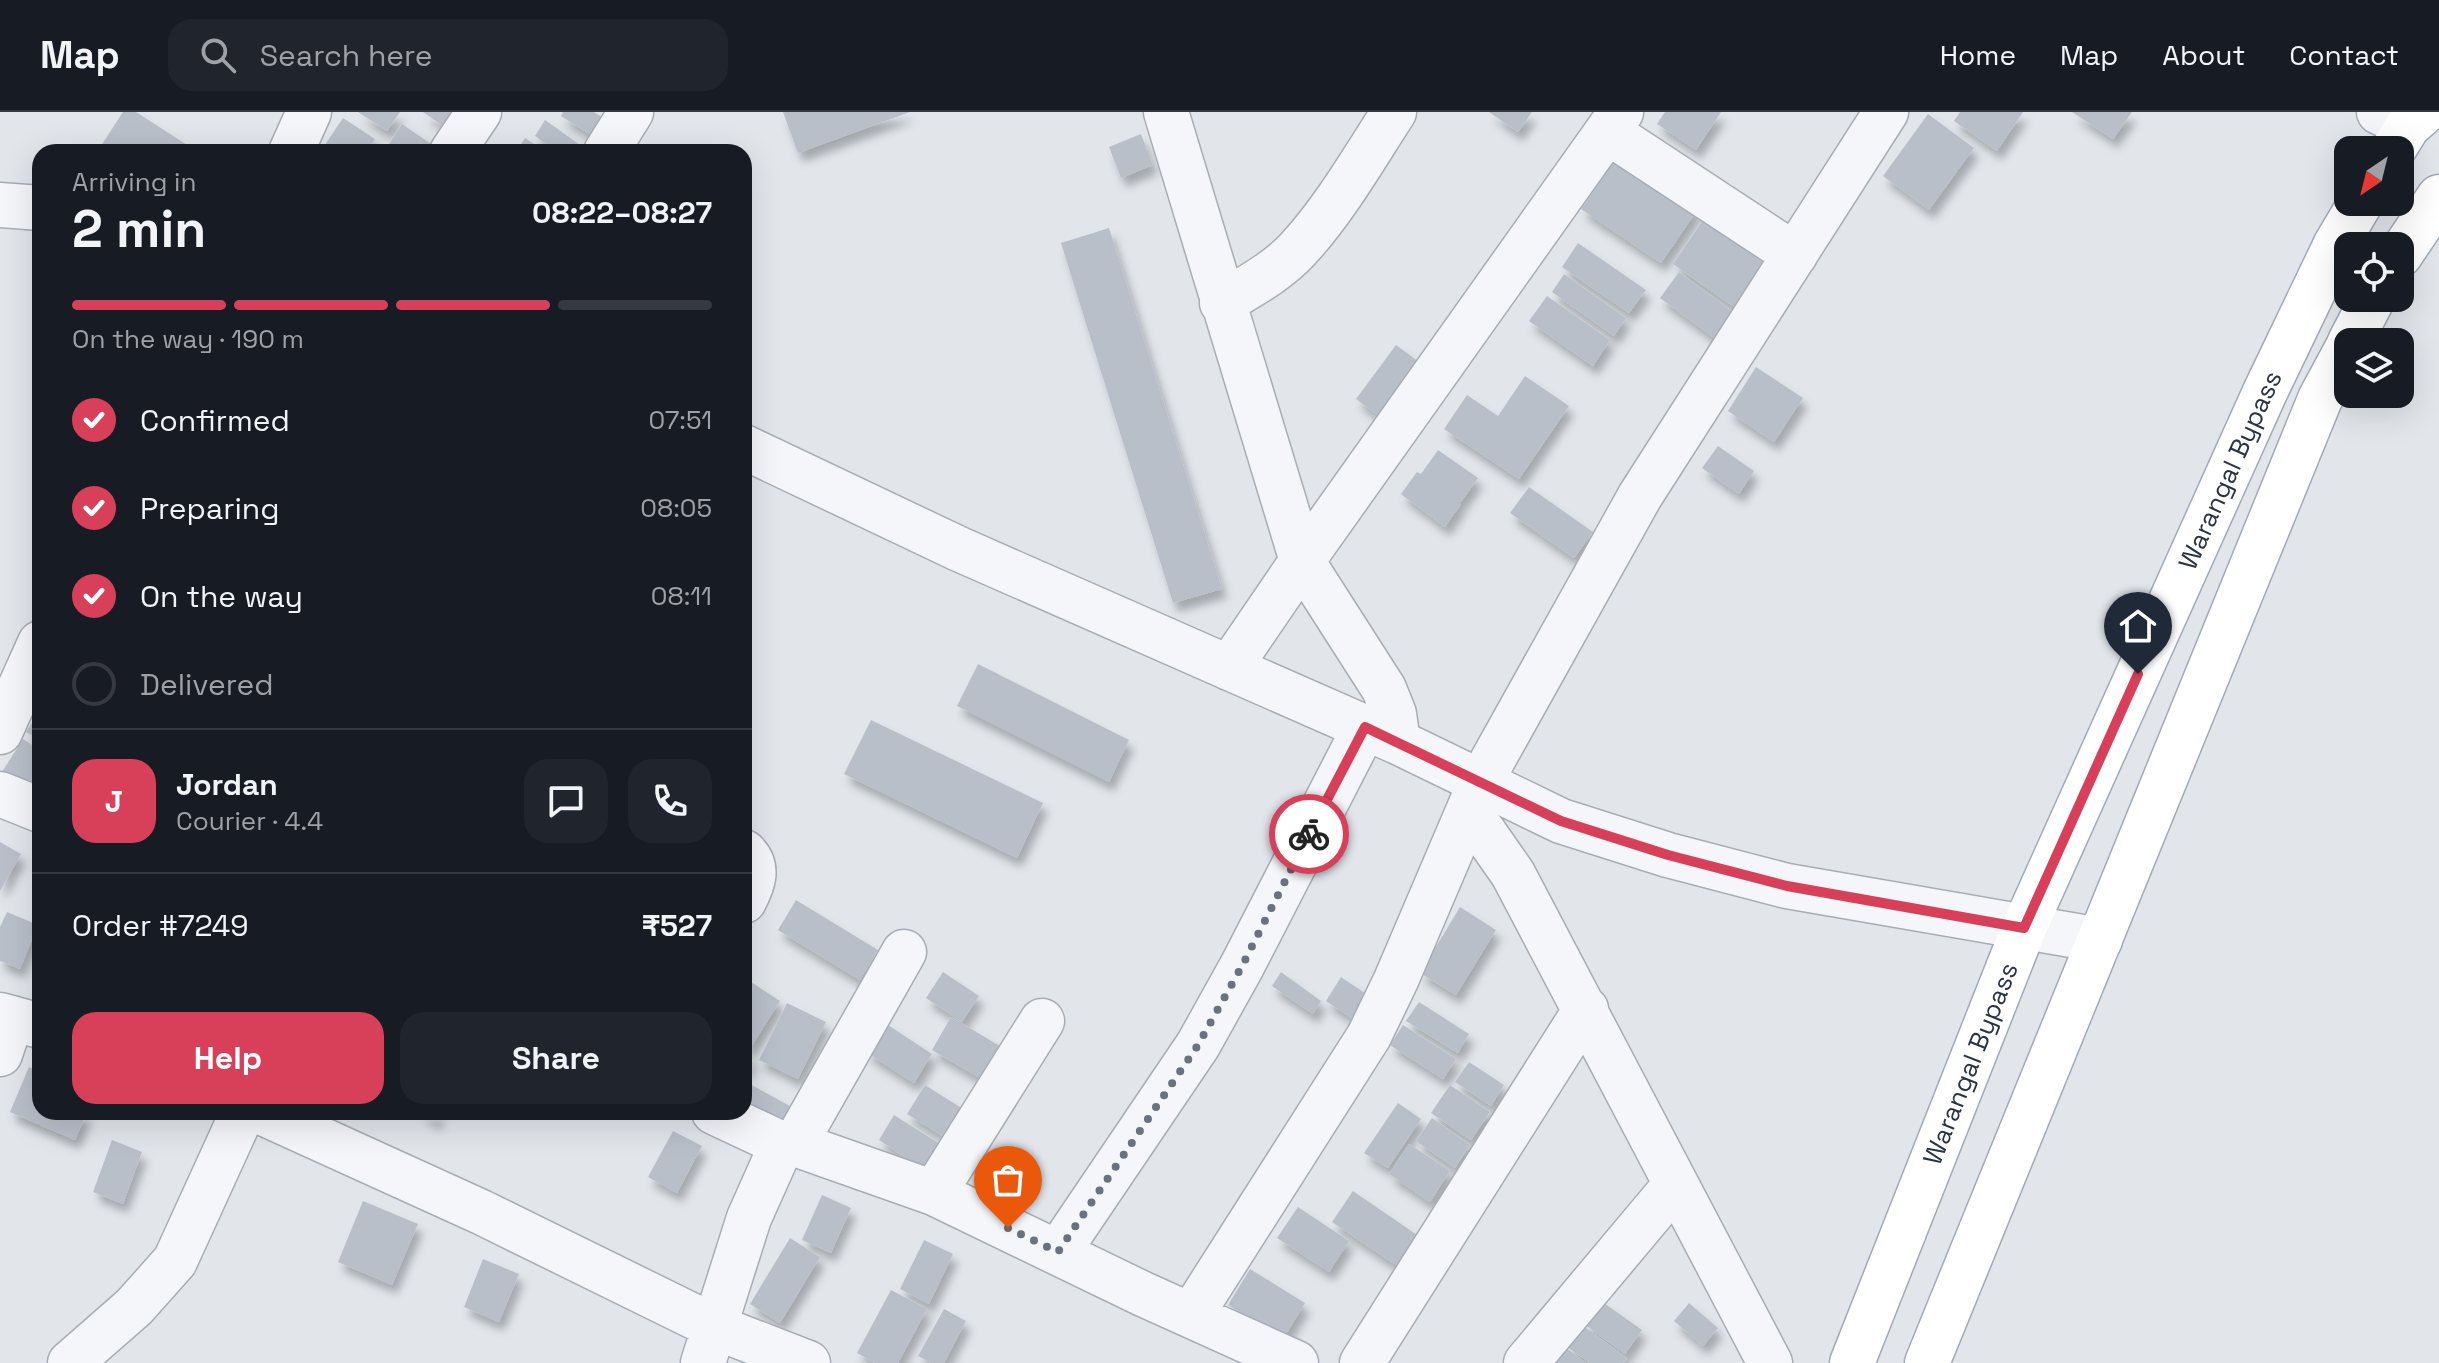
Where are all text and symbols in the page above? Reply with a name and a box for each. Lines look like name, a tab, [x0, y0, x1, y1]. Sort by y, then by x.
search box	[168, 19, 728, 91]
text: Map	[40, 31, 120, 79]
icon: search	[196, 33, 240, 77]
text: Search here	[260, 36, 433, 75]
text: Home	[1940, 37, 2016, 73]
text: Map	[2060, 37, 2118, 73]
text: About	[2162, 37, 2245, 73]
text: Contact	[2289, 37, 2399, 73]
north arrow	[2334, 136, 2414, 216]
map controls	[2334, 136, 2414, 408]
text: Arriving in	[72, 165, 196, 199]
text: 08:22–08:27	[532, 193, 712, 232]
text: 2 min	[72, 196, 206, 262]
button: locate	[2334, 232, 2414, 312]
text: On the way · 190 m	[72, 322, 304, 356]
button: layers	[2334, 328, 2414, 408]
street label: Warangal Bypass	[2170, 365, 2290, 575]
icon: check	[72, 398, 116, 442]
text: Confirmed	[140, 401, 290, 440]
text: 07:51	[648, 403, 712, 437]
icon: check	[72, 486, 116, 530]
text: Preparing	[140, 489, 279, 528]
text: 08:05	[640, 491, 712, 525]
icon: check	[72, 574, 116, 618]
text: On the way	[140, 577, 303, 616]
text: 08:11	[651, 579, 712, 613]
pin	[2104, 592, 2172, 674]
icon: home	[2116, 604, 2160, 648]
text: Delivered	[140, 665, 274, 704]
button: chat	[524, 759, 608, 843]
button: phone	[628, 759, 712, 843]
text: Jordan	[176, 765, 278, 804]
text: J	[105, 782, 123, 821]
courier	[1269, 794, 1349, 874]
text: Courier · 4.4	[176, 804, 323, 838]
icon: bike	[1287, 812, 1331, 856]
text: Order #7249	[72, 906, 249, 945]
text: ₹527	[641, 906, 712, 945]
street label: Warangal Bypass	[1915, 958, 2026, 1170]
button: Help	[72, 1012, 384, 1104]
button: Share	[400, 1012, 712, 1104]
pin	[974, 1146, 1042, 1228]
icon: bag	[986, 1158, 1030, 1202]

